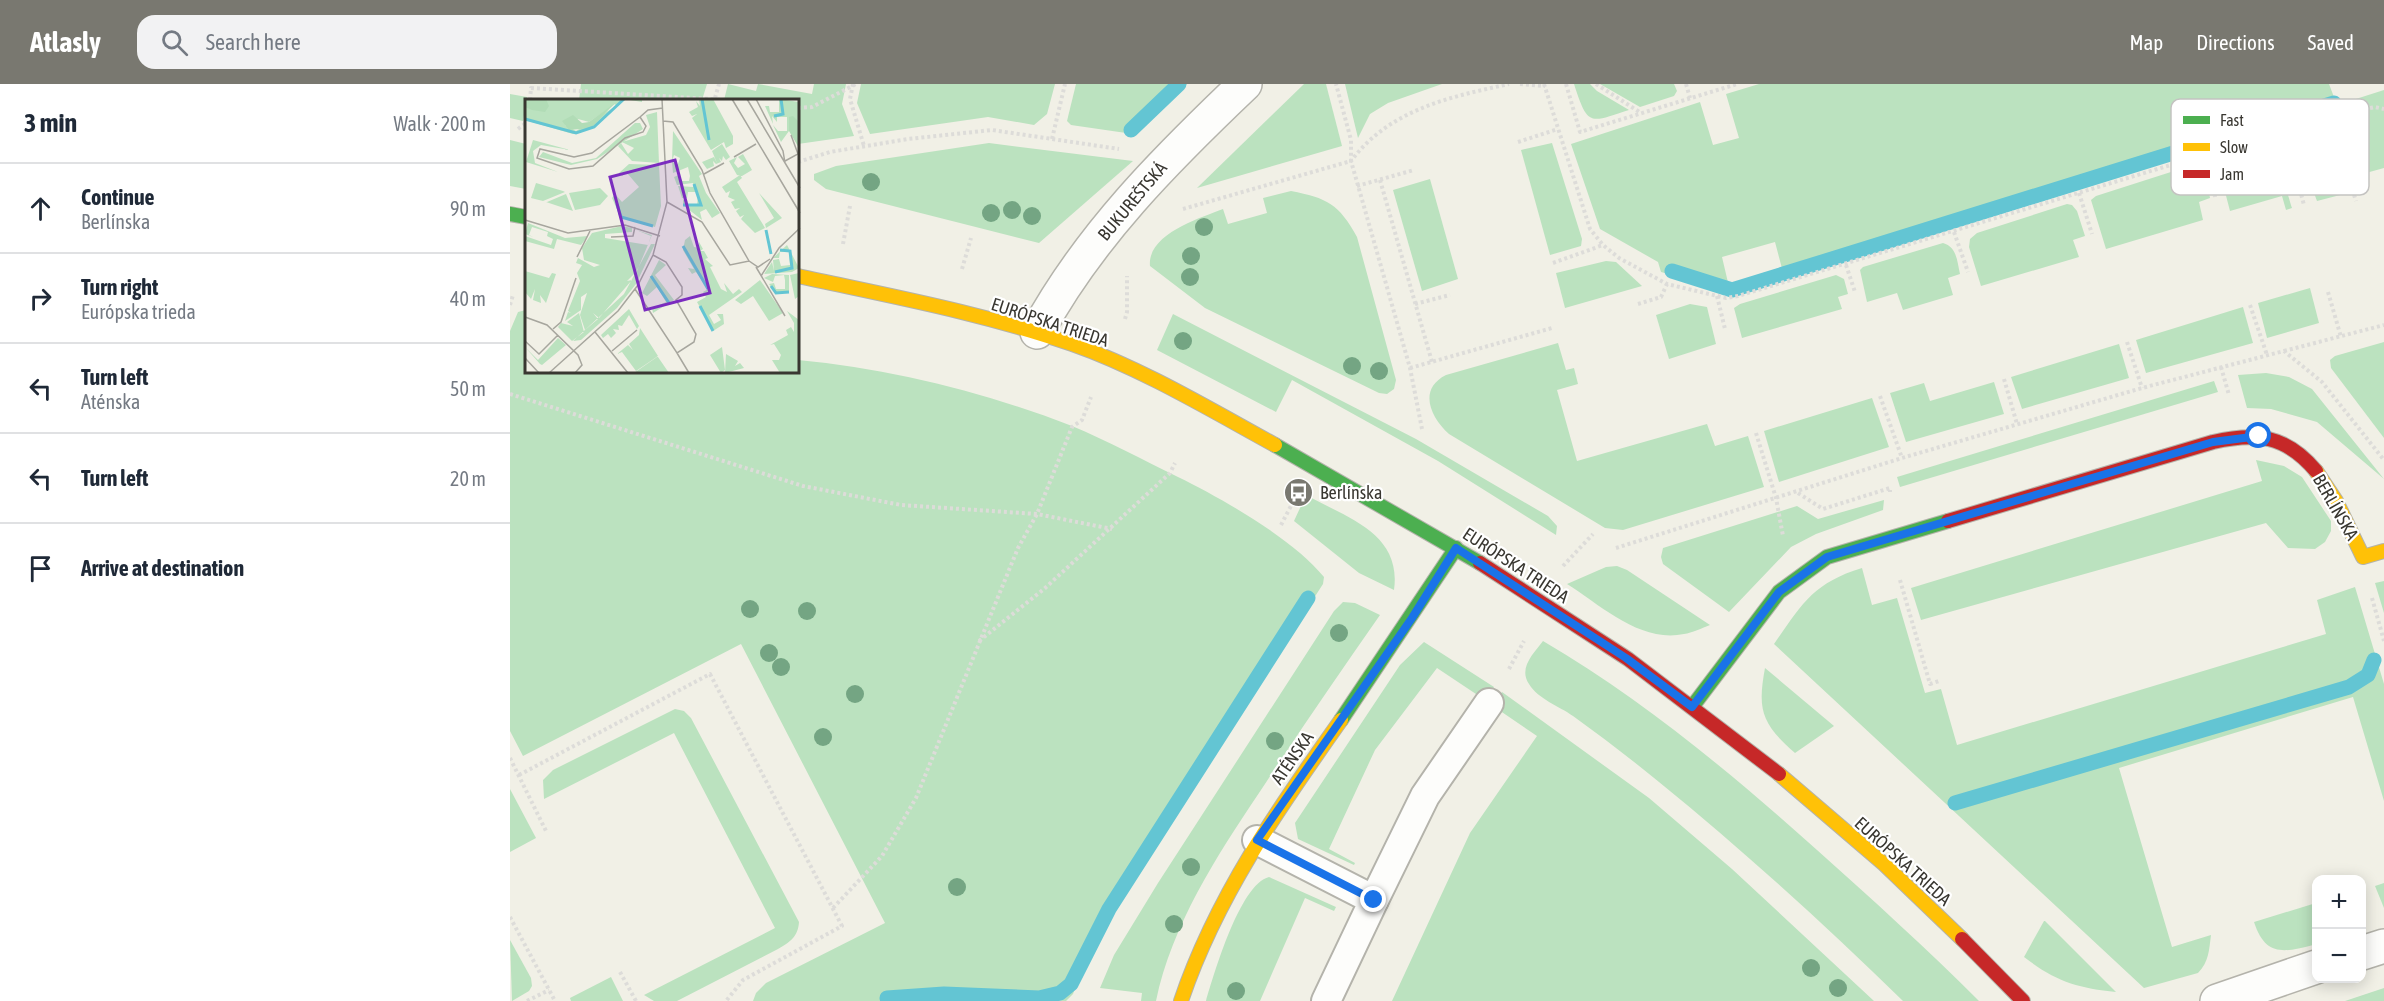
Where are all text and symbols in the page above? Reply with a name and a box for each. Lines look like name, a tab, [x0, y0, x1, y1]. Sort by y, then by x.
search box	[137, 15, 557, 69]
text: Atlasly	[30, 26, 101, 58]
icon: search	[158, 26, 191, 59]
text: Search here	[206, 29, 301, 55]
text: Map	[2129, 30, 2163, 54]
text: Directions	[2196, 30, 2275, 54]
text: Saved	[2308, 30, 2354, 54]
inset map	[525, 99, 800, 374]
legend	[2171, 99, 2369, 195]
text: 3 min	[24, 108, 77, 138]
text: Fast	[2220, 111, 2244, 129]
text: Walk · 200 m	[394, 112, 486, 135]
text: Slow	[2220, 138, 2248, 156]
street label: BUKUREŠTSKÁ	[1093, 157, 1171, 244]
text: Jam	[2220, 165, 2244, 183]
text: Continue	[81, 184, 155, 210]
icon: ahead	[24, 192, 57, 225]
text: 90 m	[450, 197, 486, 220]
text: Berlínska	[81, 210, 150, 233]
text: Turn right	[81, 274, 158, 300]
icon: right	[24, 282, 57, 315]
text: 40 m	[450, 287, 486, 310]
street label: EURÓPSKA TRIEDA	[989, 293, 1112, 351]
text: Európska trieda	[81, 300, 196, 323]
text: Turn left	[81, 364, 148, 390]
icon: left	[24, 372, 57, 405]
text: 50 m	[450, 377, 486, 400]
text: Aténska	[81, 390, 140, 413]
route start	[2245, 422, 2271, 448]
icon: left	[24, 462, 57, 495]
text: Turn left	[81, 465, 148, 491]
text: 20 m	[450, 467, 486, 490]
street label: BERLÍNSKA	[2309, 470, 2363, 544]
bus stop icon: Berlínska	[1283, 476, 1315, 508]
place label: Berlínska	[1320, 482, 1382, 503]
street label: EURÓPSKA TRIEDA	[1459, 523, 1573, 607]
icon: arrive	[24, 552, 57, 585]
text: Arrive at destination	[81, 555, 244, 581]
street label: ATÉNSKA	[1266, 727, 1318, 788]
street label: EURÓPSKA TRIEDA	[1851, 812, 1956, 910]
map controls	[2312, 875, 2366, 983]
button: +	[2312, 875, 2366, 929]
route end	[1360, 886, 1386, 912]
button: −	[2312, 929, 2366, 983]

